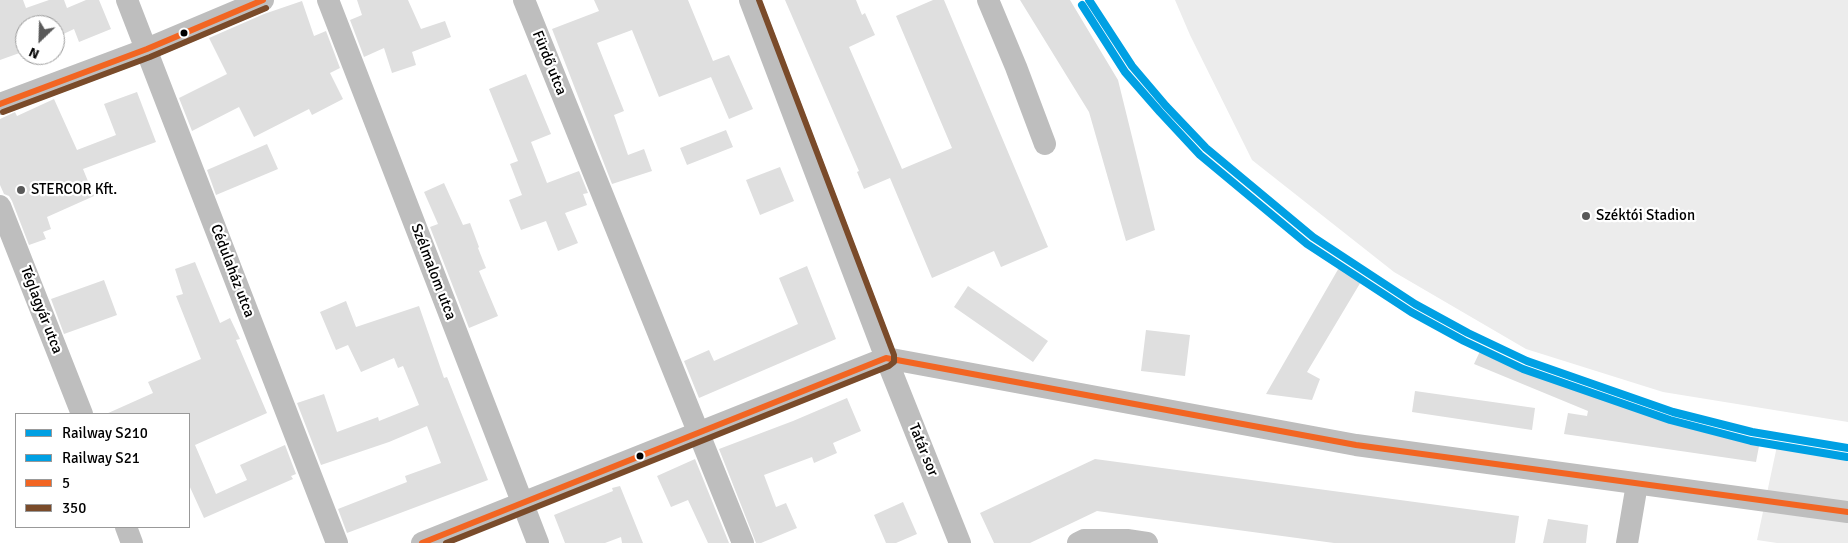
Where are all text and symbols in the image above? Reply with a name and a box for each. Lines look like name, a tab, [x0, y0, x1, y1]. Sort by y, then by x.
north arrow	[15, 15, 65, 65]
unlabelled marker	[179, 28, 189, 38]
street label: Fürdő utca	[528, 28, 570, 98]
text: N	[26, 43, 42, 63]
place label: STERCOR Kft.	[31, 181, 117, 199]
marker: STERCOR Kft.	[15, 184, 27, 196]
place label: Széktói Stadion	[1596, 207, 1695, 225]
marker: Széktói Stadion	[1580, 210, 1592, 222]
street label: Szélmalom utca	[406, 221, 460, 323]
street label: Cédulaház utca	[206, 222, 258, 320]
street label: Téglagyár utca	[16, 264, 66, 356]
legend	[15, 413, 190, 528]
street label: Tatár sor	[904, 421, 942, 479]
text: Railway S210	[62, 424, 148, 442]
text: Railway S21	[62, 449, 140, 467]
unlabelled marker	[635, 451, 645, 461]
text: 5	[62, 474, 70, 492]
text: 350	[62, 499, 86, 517]

